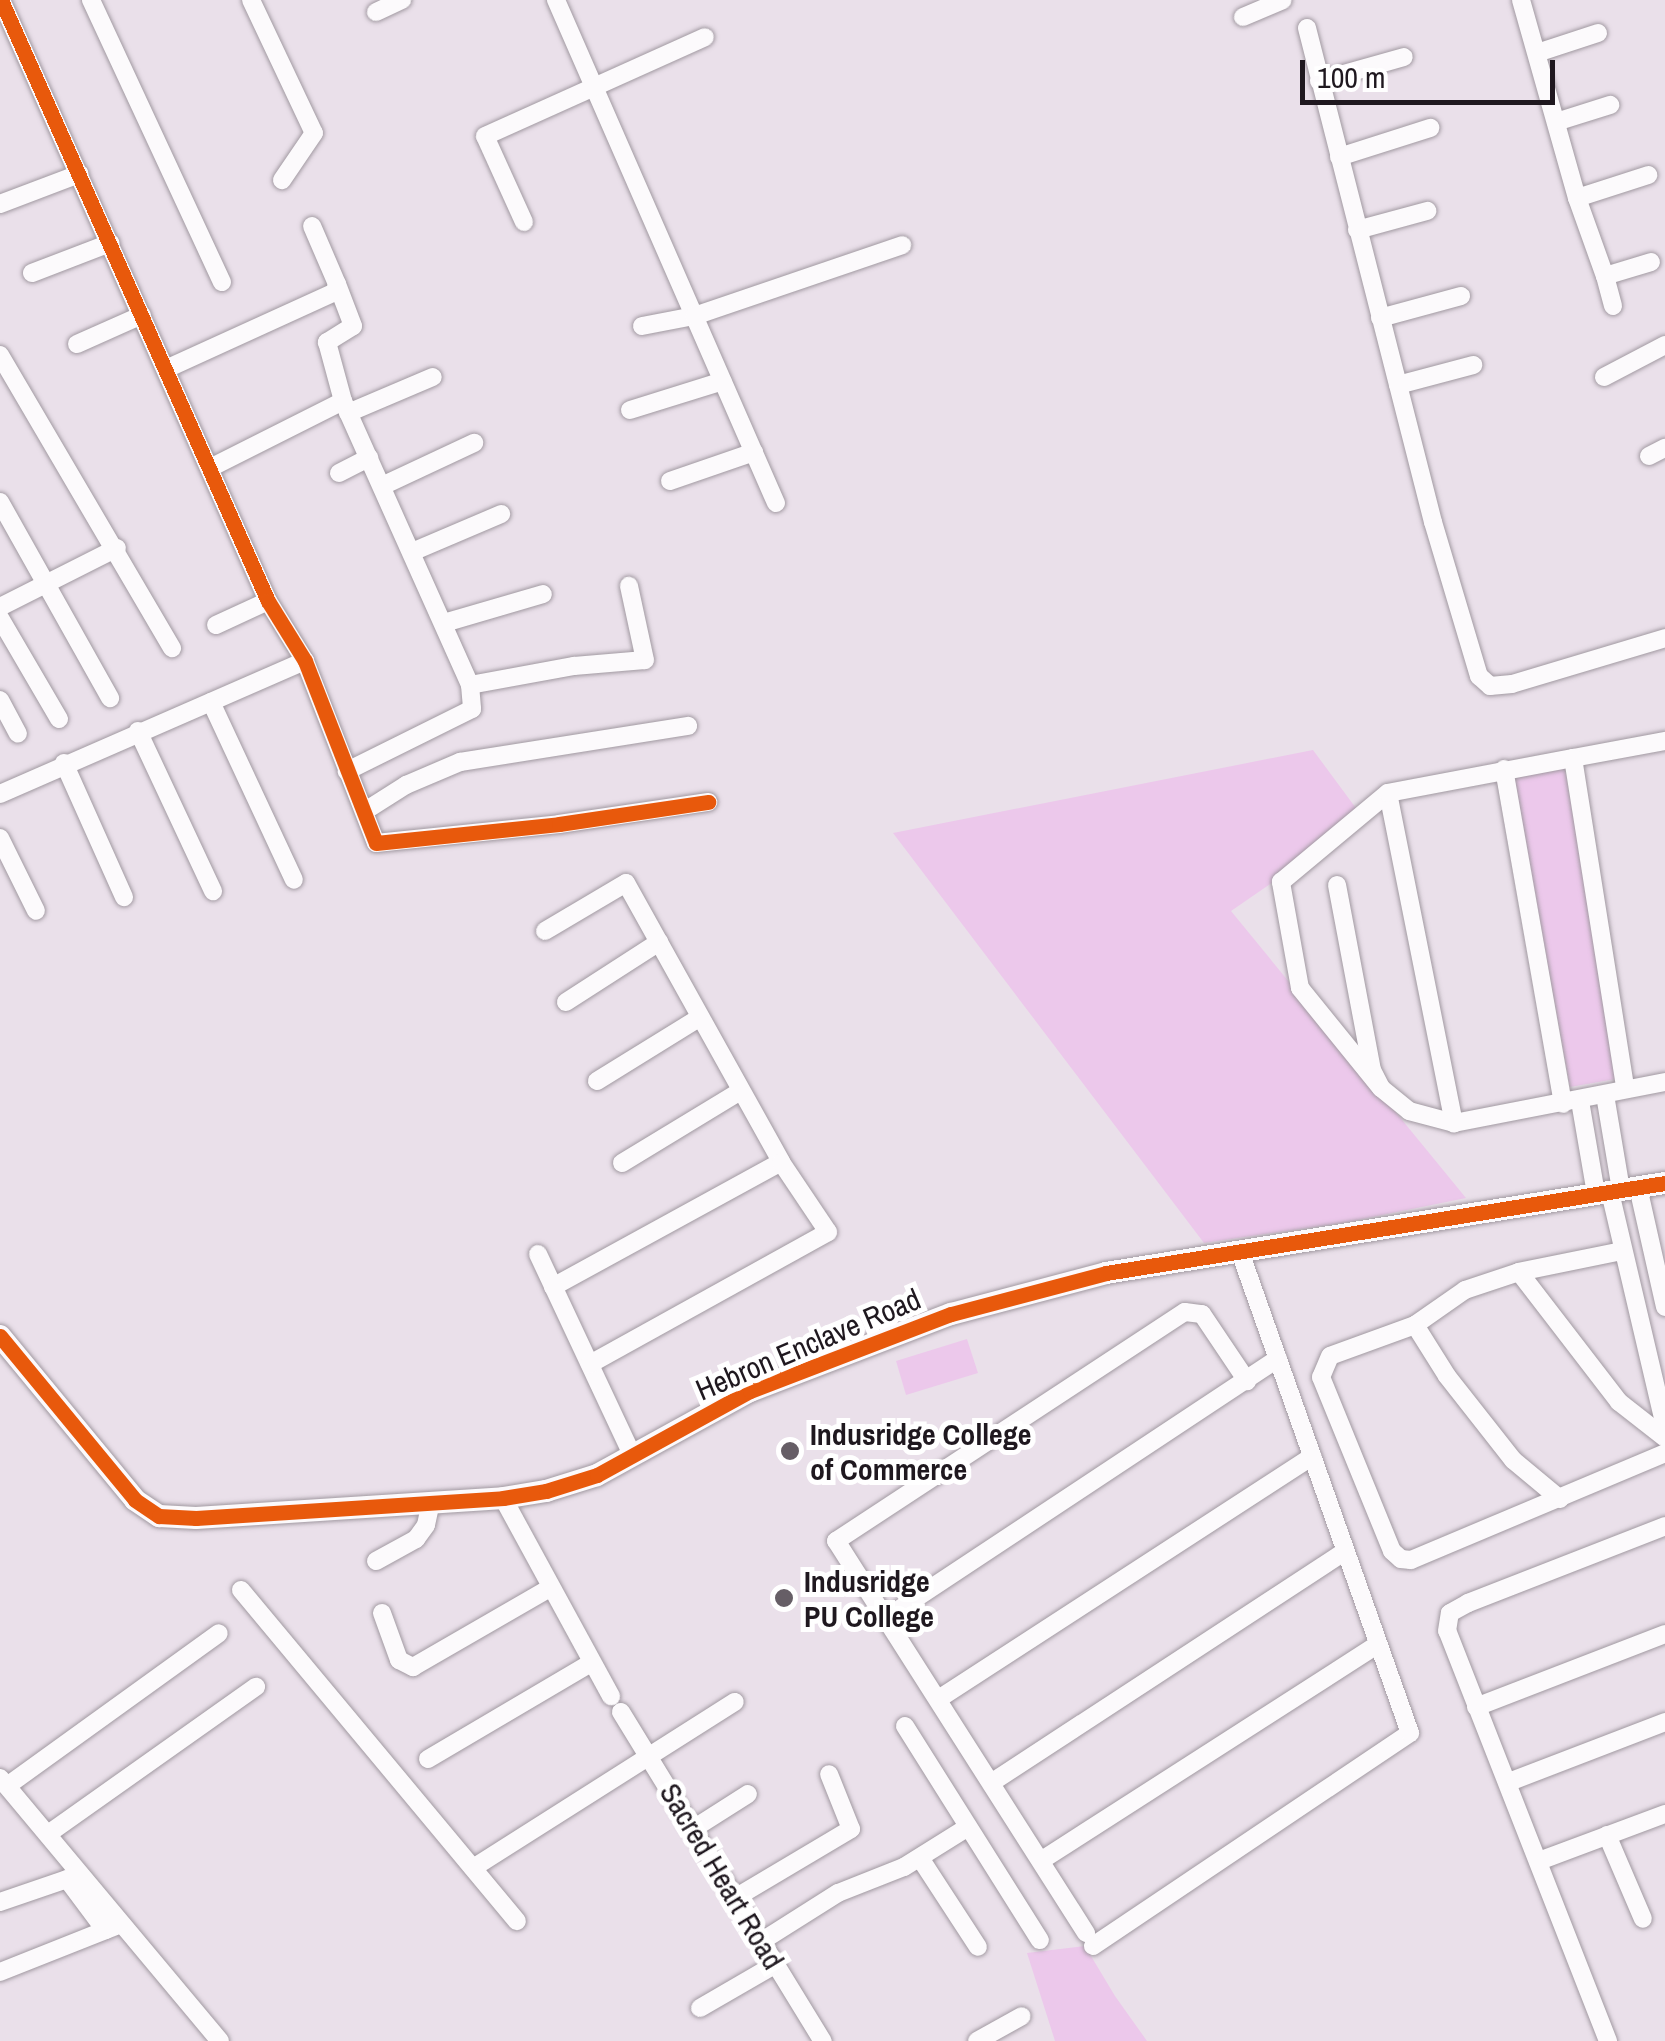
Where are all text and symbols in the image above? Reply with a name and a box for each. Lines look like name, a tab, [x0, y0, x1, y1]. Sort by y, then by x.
scale bar	[1305, 40, 1560, 102]
text: 100 m	[1317, 57, 1385, 97]
street label: Hebron Enclave Road	[690, 1280, 926, 1408]
place label: Indusridge College of Commerce	[810, 1416, 1031, 1486]
marker: Indusridge College of Commerce	[779, 1440, 801, 1462]
place label: Indusridge PU College	[804, 1563, 934, 1634]
marker: Indusridge PU College	[773, 1587, 795, 1609]
street label: Sacred Heart Road	[652, 1776, 792, 1976]

